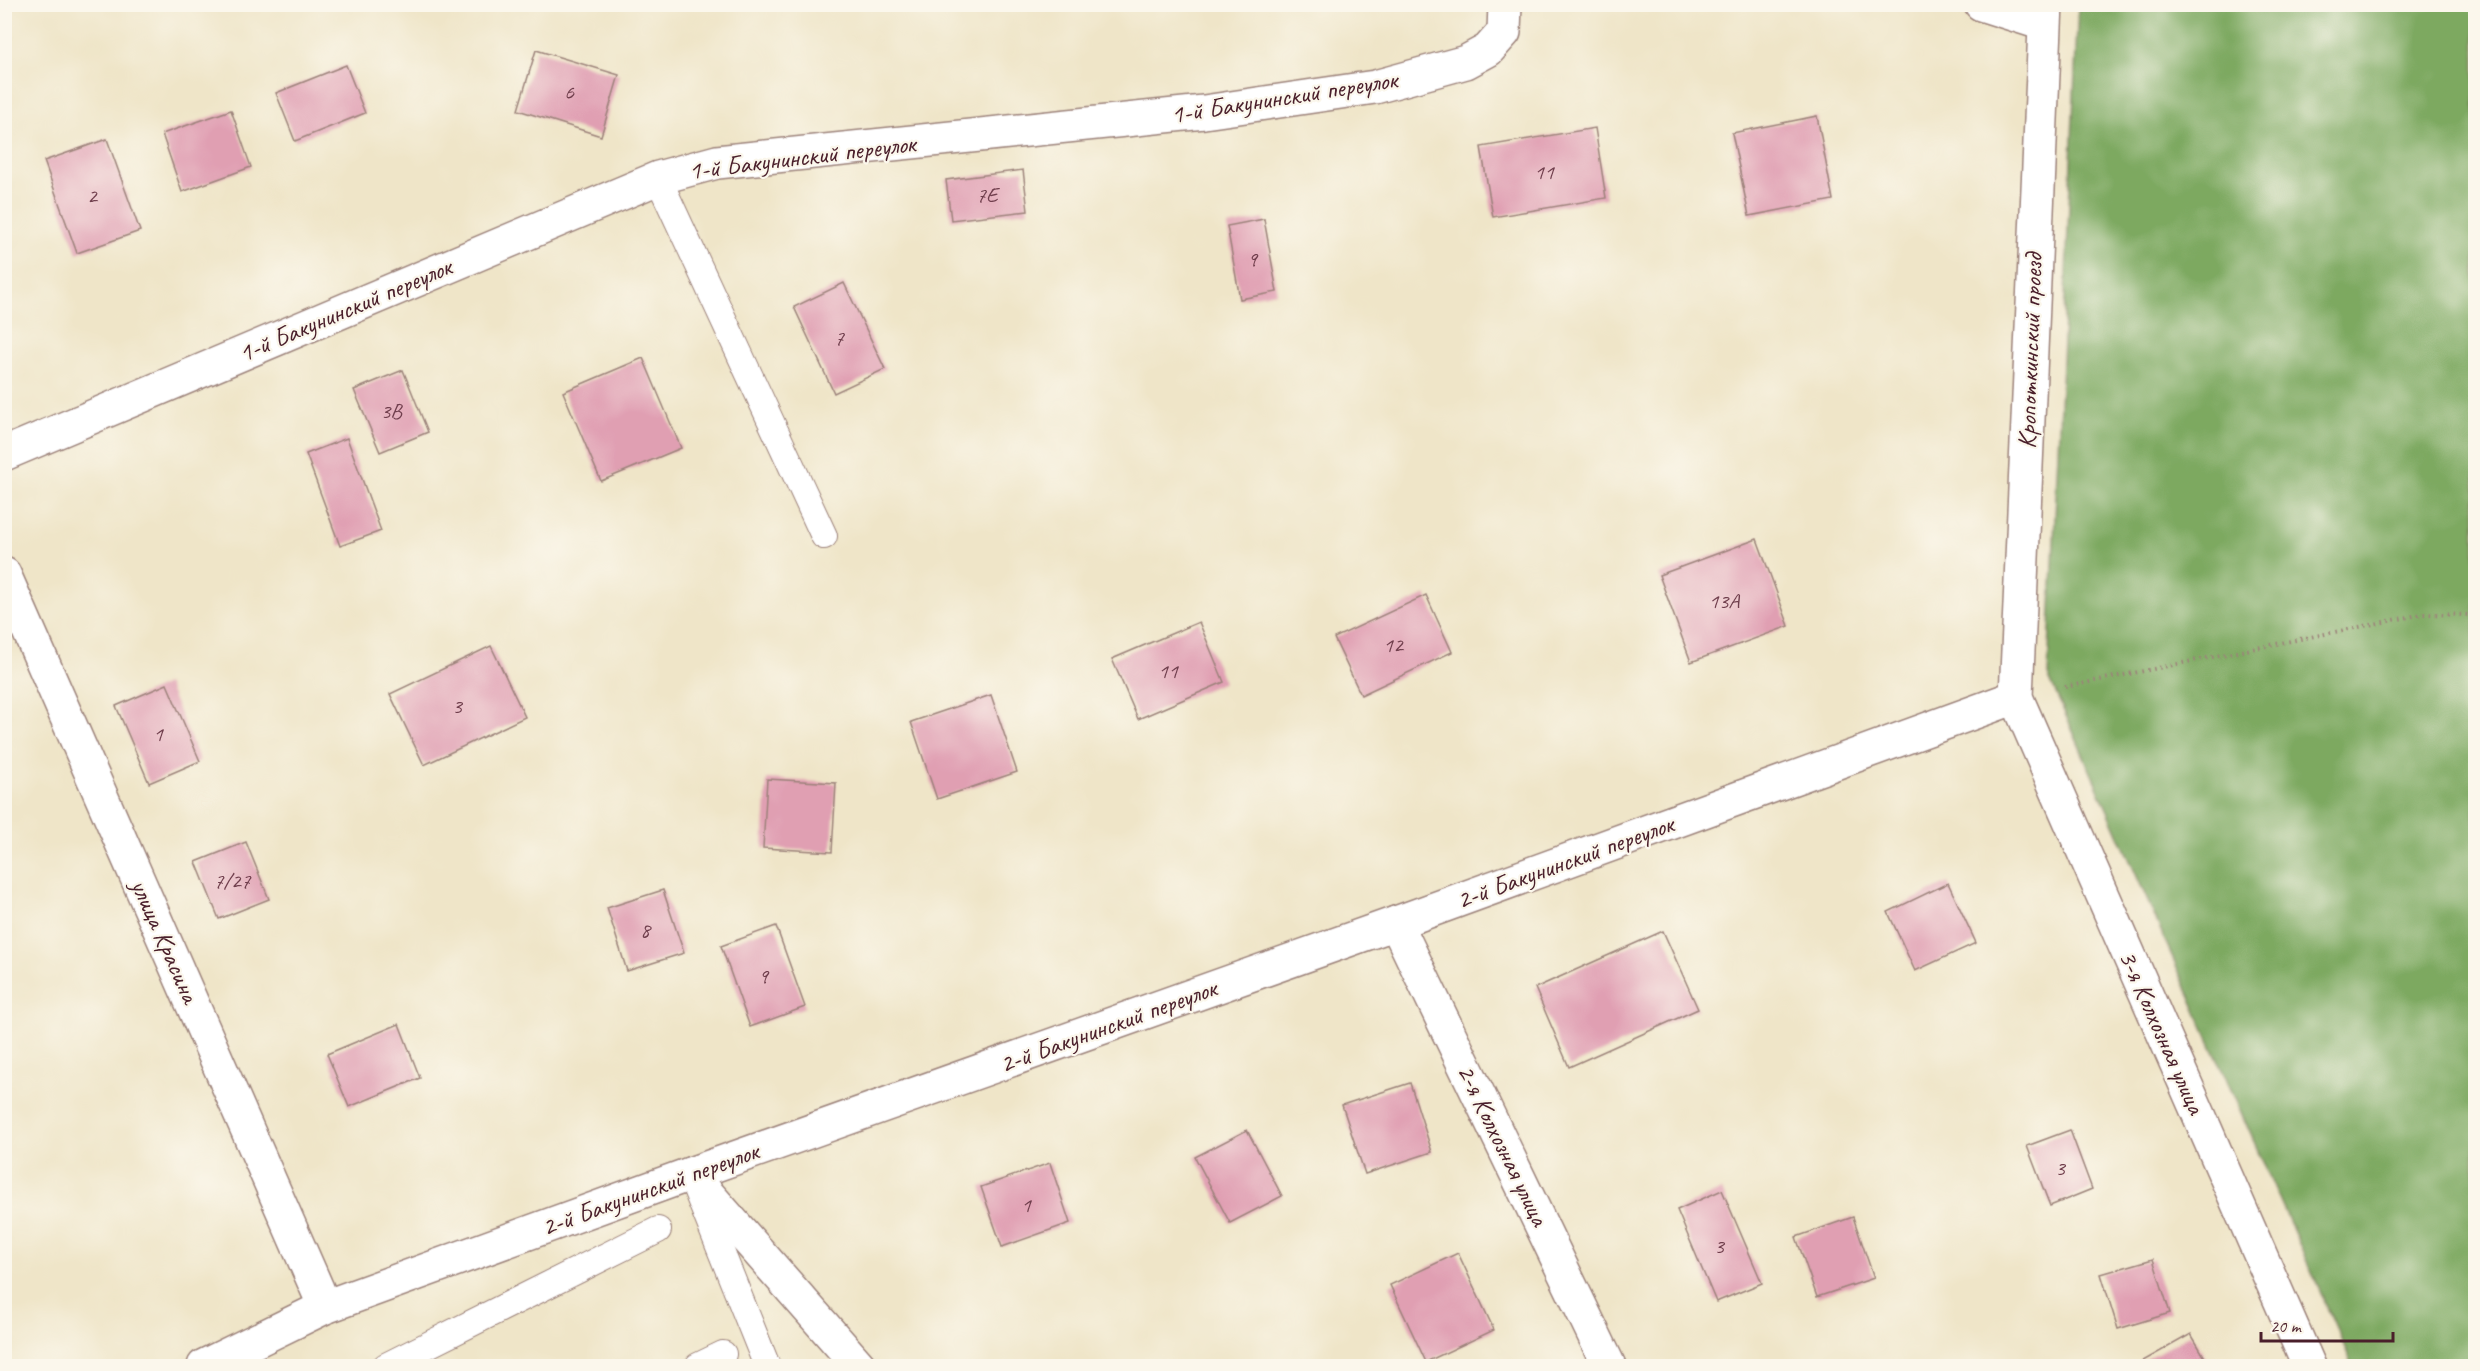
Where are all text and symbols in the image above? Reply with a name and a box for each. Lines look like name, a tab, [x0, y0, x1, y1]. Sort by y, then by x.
street label: 1-й Бакунинский переулок	[1169, 62, 1402, 131]
house number: 6	[564, 78, 575, 106]
street label: 1-й Бакунинский переулок	[687, 126, 920, 187]
house number: 11	[1534, 158, 1555, 186]
house number: 7Е	[976, 181, 1001, 209]
house number: 2	[87, 182, 99, 210]
house number: 9	[1247, 245, 1259, 273]
street label: 1-й Бакунинский переулок	[233, 249, 459, 370]
street label: Кропоткинский проезд	[2010, 250, 2050, 449]
house number: 7	[834, 324, 845, 352]
house number: 3В	[380, 397, 403, 425]
house number: 13А	[1709, 587, 1740, 615]
house number: 12	[1383, 631, 1405, 659]
house number: 11	[1158, 657, 1179, 685]
house number: 3	[452, 692, 464, 720]
house number: 1	[153, 720, 164, 748]
street label: 2-й Бакунинский переулок	[1452, 807, 1680, 917]
house number: 7/27	[214, 867, 252, 895]
street label: улица Красина	[122, 872, 208, 1010]
house number: 8	[640, 916, 652, 944]
street label: 3-я Колхозная улица	[2111, 945, 2213, 1120]
house number: 9	[758, 962, 770, 990]
street label: 2-й Бакунинский переулок	[995, 971, 1223, 1081]
street label: 2-я Колхозная улица	[1450, 1059, 1557, 1233]
street label: 2-й Бакунинский переулок	[537, 1134, 765, 1244]
house number: 3	[2055, 1154, 2067, 1182]
house number: 1	[1021, 1191, 1032, 1219]
house number: 3	[1714, 1232, 1726, 1260]
scale bar	[2261, 1305, 2393, 1343]
text: 20 m	[2270, 1315, 2303, 1337]

